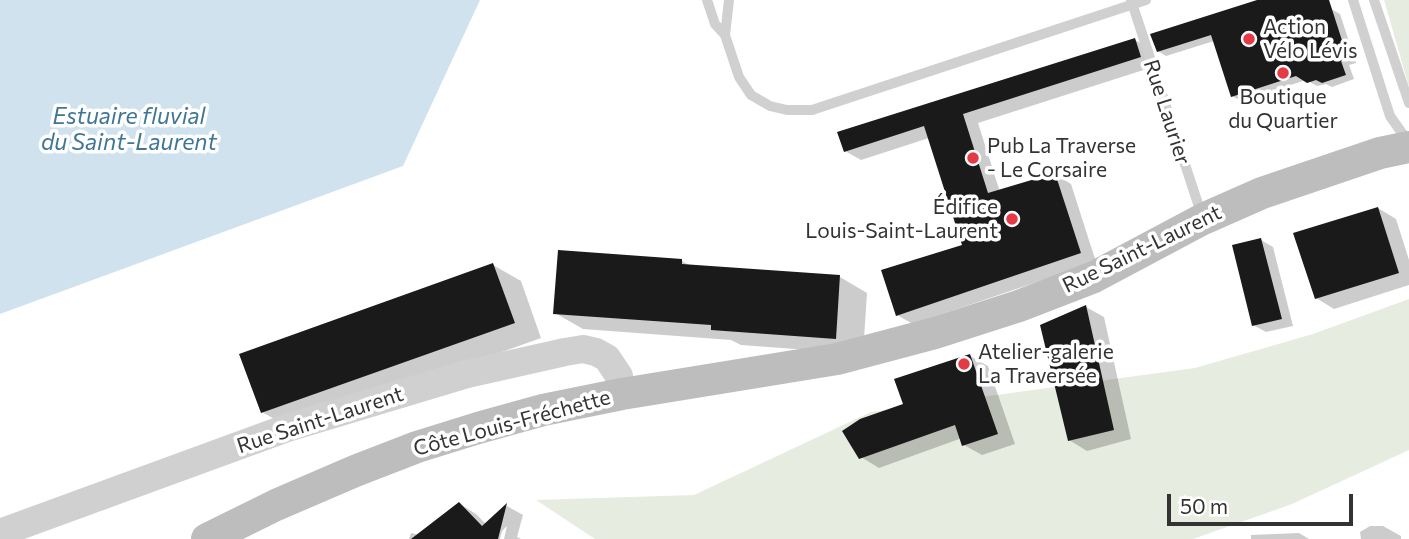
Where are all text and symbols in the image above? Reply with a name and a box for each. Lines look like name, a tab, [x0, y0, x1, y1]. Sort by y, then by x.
place label: Action Vélo Lévis	[1263, 14, 1357, 64]
marker: Action Vélo Lévis	[1241, 31, 1257, 47]
street label: Rue Laurier	[1138, 56, 1196, 168]
marker: Boutique du Quartier	[1275, 65, 1291, 81]
place label: Boutique du Quartier	[1228, 84, 1338, 134]
water label: Estuaire fluvial du Saint-Laurent	[41, 102, 217, 156]
place label: Pub La Traverse - Le Corsaire	[987, 133, 1136, 183]
marker: Pub La Traverse - Le Corsaire	[965, 150, 981, 166]
place label: Édifice Louis-Saint-Laurent	[805, 194, 998, 244]
street label: Rue Saint-Laurent	[1059, 200, 1225, 298]
marker: Édifice Louis-Saint-Laurent	[1004, 211, 1020, 227]
place label: Atelier-galerie La Traversée	[978, 339, 1114, 389]
marker: Atelier-galerie La Traversée	[956, 356, 972, 372]
street label: Rue Saint-Laurent	[234, 381, 406, 459]
street label: Côte Louis-Fréchette	[411, 385, 613, 461]
scale bar	[1171, 480, 1356, 524]
text: 50 m	[1180, 493, 1228, 518]

